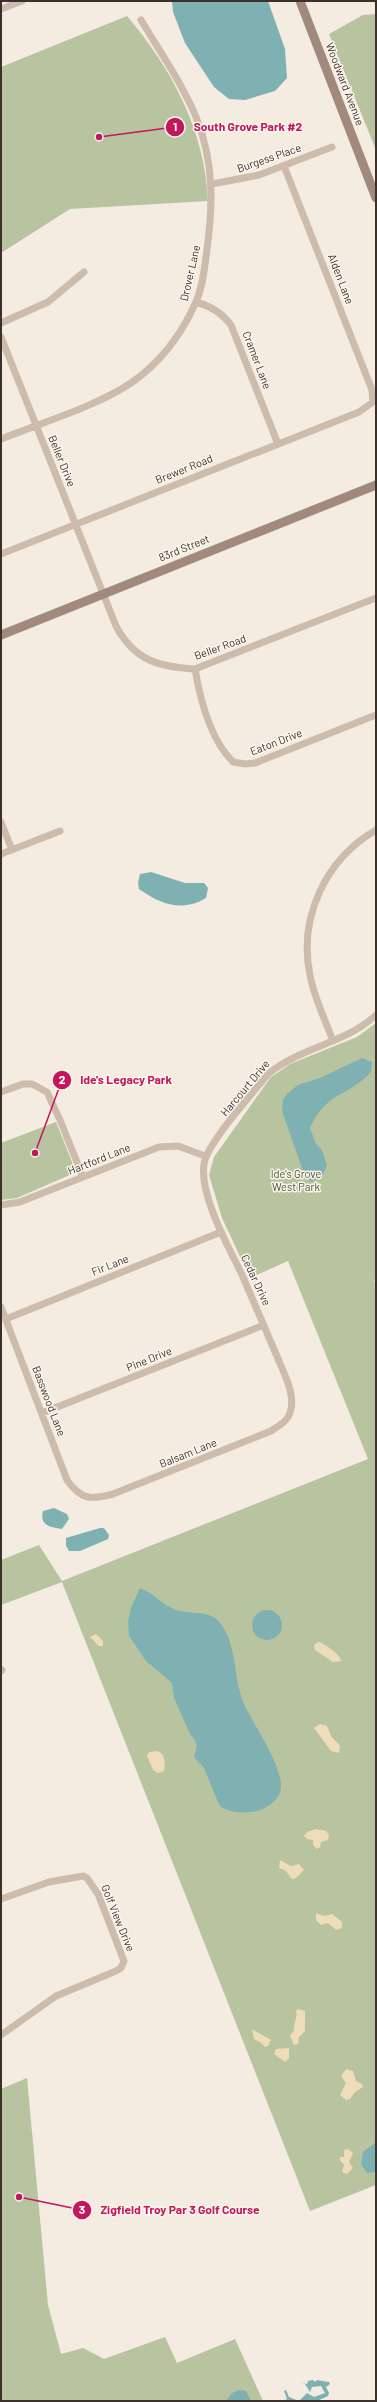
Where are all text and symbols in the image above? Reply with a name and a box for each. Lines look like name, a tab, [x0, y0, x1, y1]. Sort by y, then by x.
street label: Woodward Avenue	[324, 41, 367, 127]
callout: South Grove Park #2	[165, 115, 310, 139]
text: 1	[173, 119, 177, 133]
text: South Grove Park #2	[194, 119, 303, 133]
street label: Burgess Place	[235, 140, 303, 175]
street label: Drover Lane	[177, 243, 202, 302]
street label: Alden Lane	[326, 252, 357, 306]
street label: Cramer Lane	[240, 329, 275, 391]
street label: Beller Drive	[46, 433, 79, 489]
street label: Brewer Road	[153, 451, 214, 486]
street label: 83rd Street	[157, 531, 211, 564]
street label: Beller Road	[192, 631, 248, 662]
street label: Eaton Drive	[248, 726, 304, 757]
street label: Harcourt Drive	[217, 1057, 272, 1118]
callout: Ide's Legacy Park	[52, 1068, 180, 1092]
text: 2	[59, 1072, 66, 1086]
text: Ide's Legacy Park	[80, 1072, 172, 1086]
street label: Hartford Lane	[66, 1140, 132, 1177]
park label: Ide's Grove West Park	[271, 1167, 321, 1193]
street label: Fir Lane	[89, 1251, 130, 1278]
street label: Cedar Drive	[239, 1252, 274, 1308]
street label: Pine Drive	[124, 1344, 174, 1374]
street label: Basswood Lane	[30, 1364, 69, 1438]
street label: Balsam Lane	[157, 1435, 219, 1470]
street label: Golf View Drive	[99, 1882, 138, 1953]
callout: Zigfield Troy Par 3 Golf Course	[72, 2198, 268, 2222]
text: 3	[79, 2202, 85, 2216]
text: Zigfield Troy Par 3 Golf Course	[100, 2202, 260, 2216]

